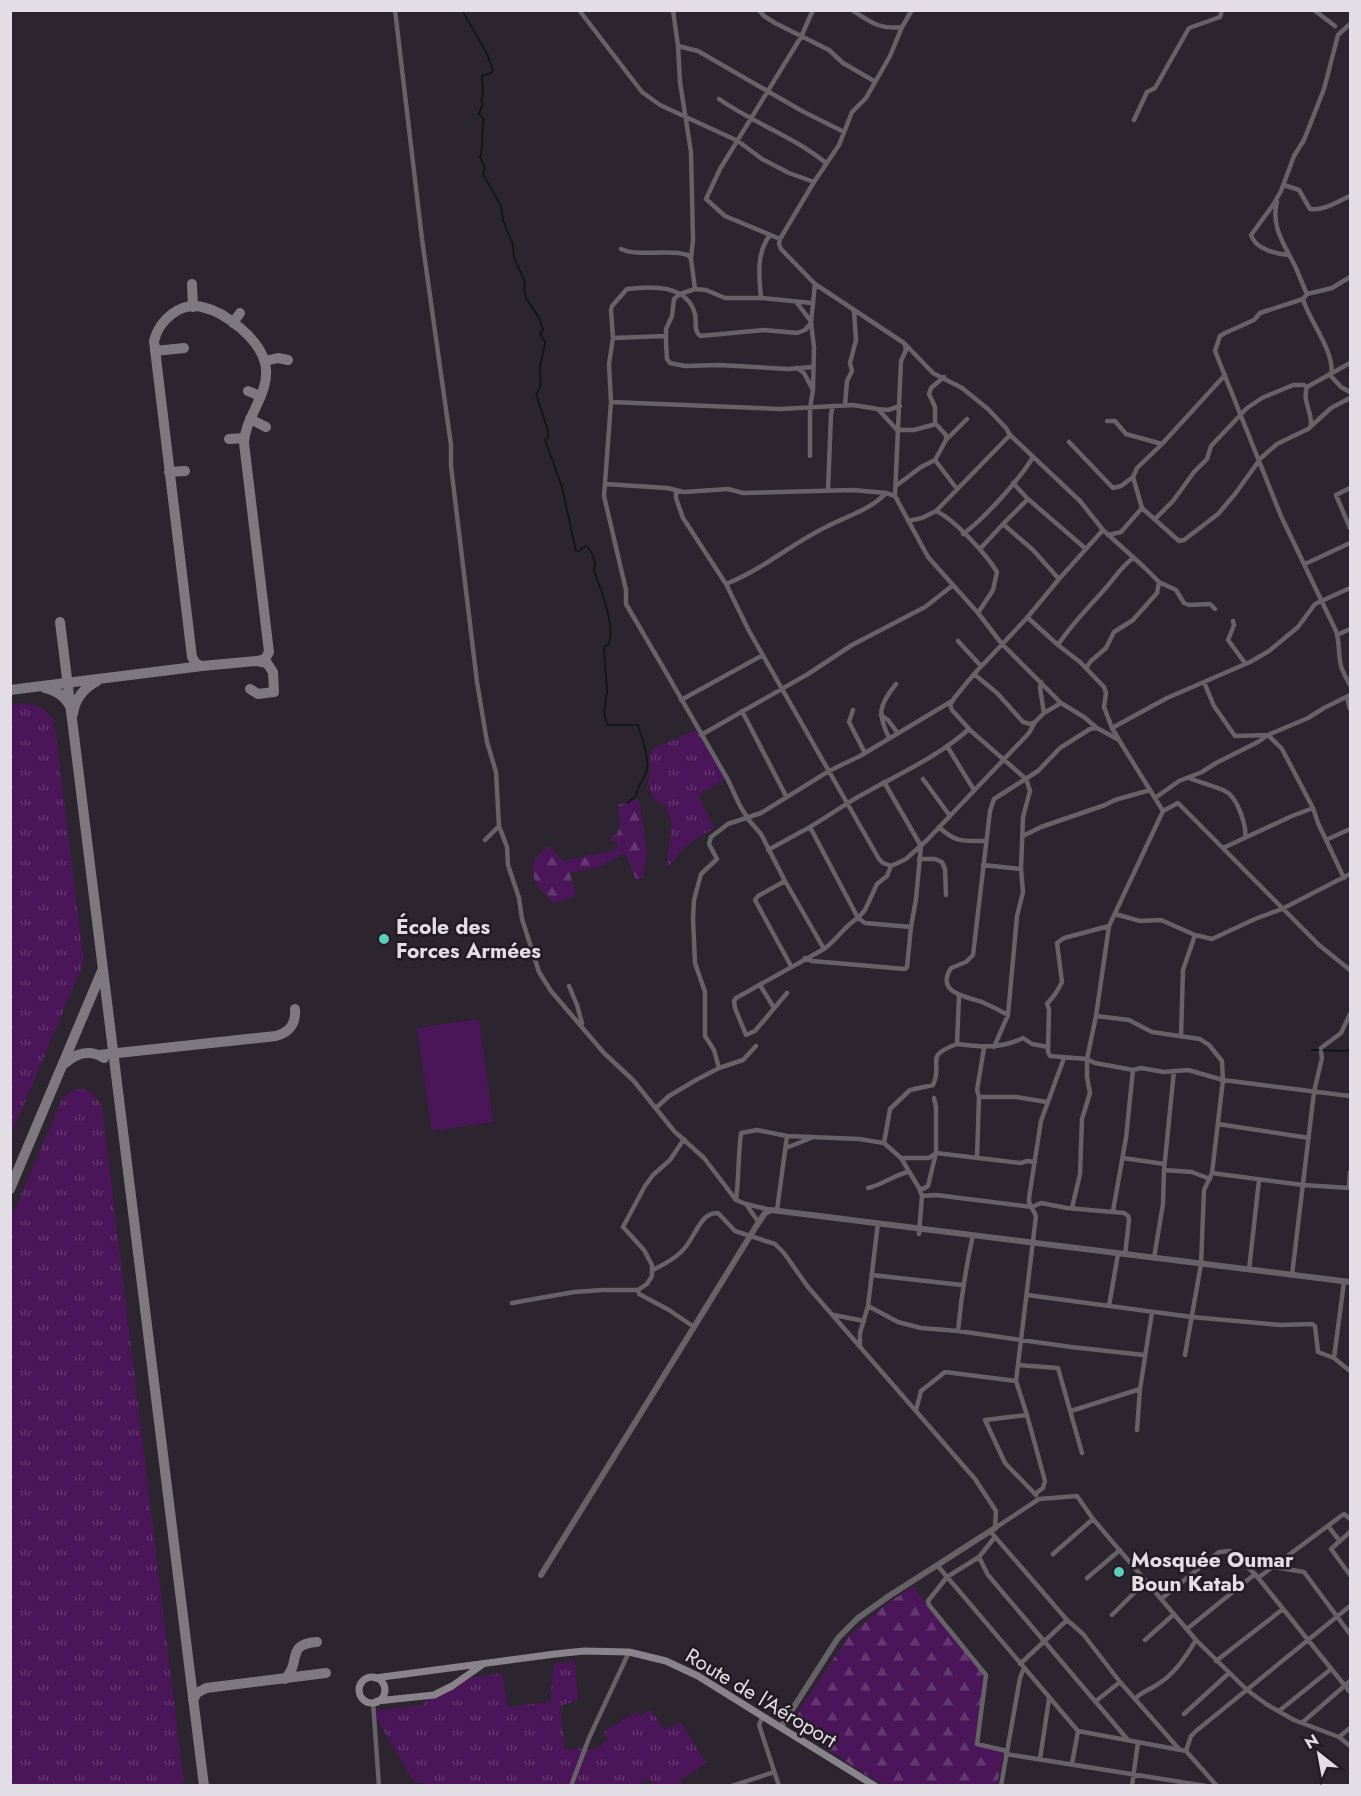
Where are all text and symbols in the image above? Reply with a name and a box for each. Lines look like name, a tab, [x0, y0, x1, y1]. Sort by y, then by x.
place label: École des Forces Armées	[396, 912, 541, 966]
marker: École des Forces Armées	[377, 932, 391, 946]
place label: Mosquée Oumar Boun Katab	[1131, 1545, 1294, 1599]
marker: Mosquée Oumar Boun Katab	[1112, 1565, 1126, 1579]
street label: Route de l'Aéroport	[680, 1641, 842, 1755]
north arrow	[1289, 1724, 1349, 1784]
text: N	[1300, 1728, 1323, 1755]

